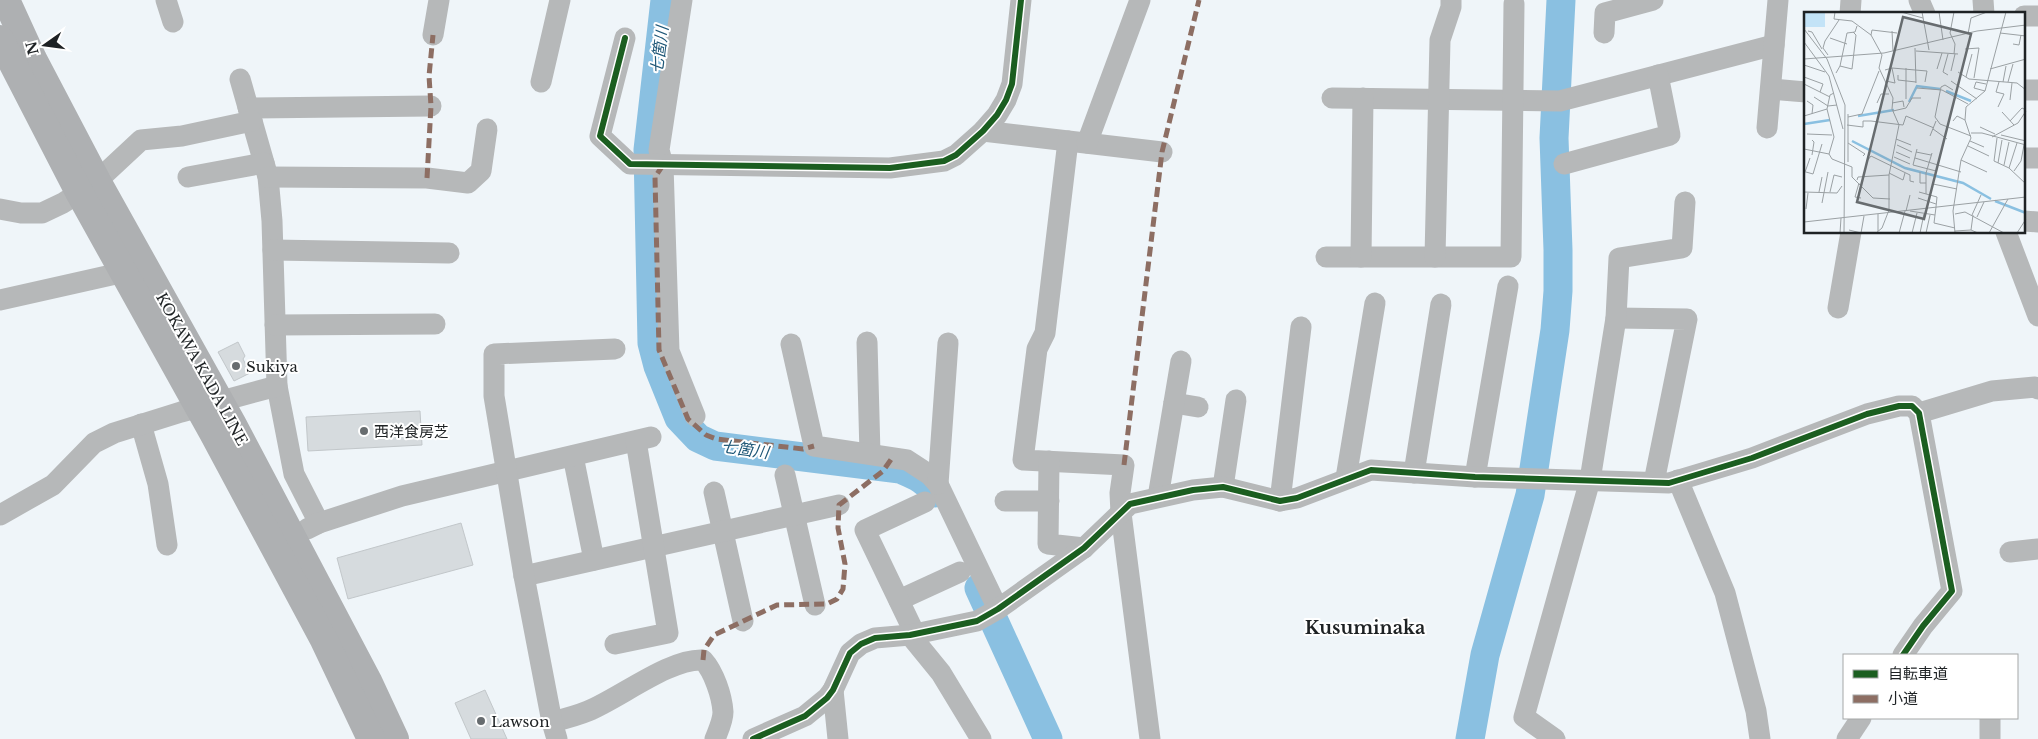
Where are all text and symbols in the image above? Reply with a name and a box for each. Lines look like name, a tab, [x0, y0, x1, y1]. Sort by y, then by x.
inset map	[1804, 12, 2026, 234]
north arrow	[20, 20, 70, 70]
water label: 七箇川	[646, 23, 672, 75]
text: N	[22, 40, 43, 57]
street label: KOKAWA KADA LINE	[152, 289, 252, 449]
place label: Sukiya	[246, 357, 298, 376]
marker: Sukiya	[230, 360, 242, 372]
place label: 西洋食房芝	[374, 422, 449, 441]
marker: 西洋食房芝	[358, 425, 370, 437]
water label: 七箇川	[720, 436, 772, 463]
district label: Kusuminaka	[1305, 617, 1426, 639]
legend	[1843, 654, 2018, 719]
text: 自転車道	[1888, 664, 1948, 683]
text: 小道	[1888, 689, 1918, 708]
place label: Lawson	[491, 712, 550, 731]
marker: Lawson	[475, 715, 487, 727]

